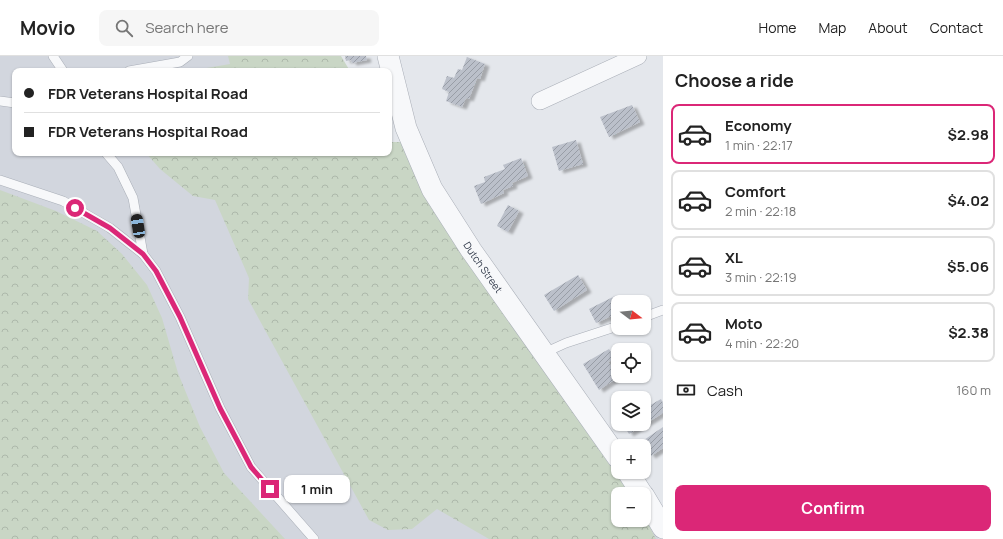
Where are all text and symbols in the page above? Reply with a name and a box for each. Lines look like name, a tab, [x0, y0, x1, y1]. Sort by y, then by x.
search box	[99, 10, 379, 46]
text: Movio	[20, 15, 75, 41]
icon: search	[113, 17, 135, 39]
text: Search here	[145, 17, 229, 38]
text: Home	[759, 18, 796, 37]
text: Map	[818, 18, 846, 37]
text: About	[868, 18, 908, 37]
text: Contact	[930, 18, 983, 37]
text: Choose a ride	[675, 68, 794, 92]
text: FDR Veterans Hospital Road	[48, 83, 248, 104]
text: Economy	[725, 115, 792, 136]
icon: car	[677, 116, 713, 152]
text: FDR Veterans Hospital Road	[48, 121, 248, 142]
text: $2.98	[948, 124, 989, 145]
text: 1 min · 22:17	[725, 136, 793, 154]
text: Comfort	[725, 181, 786, 202]
icon: car	[677, 182, 713, 218]
text: $4.02	[947, 190, 989, 211]
route start	[66, 199, 84, 217]
text: 2 min · 22:18	[725, 202, 796, 220]
car	[130, 213, 146, 239]
street label: Dutch Street	[460, 239, 506, 296]
text: XL	[725, 247, 743, 268]
icon: car	[677, 248, 713, 284]
text: $5.06	[947, 256, 989, 277]
text: 3 min · 22:19	[725, 268, 797, 286]
north arrow	[611, 295, 651, 335]
map controls	[611, 295, 651, 527]
text: Moto	[725, 313, 762, 334]
icon: car	[677, 314, 713, 350]
text: $2.38	[948, 322, 989, 343]
text: 4 min · 22:20	[725, 334, 799, 352]
button: locate	[611, 343, 651, 383]
icon: cash	[675, 379, 697, 401]
text: Cash	[707, 380, 743, 401]
text: 160 m	[956, 381, 991, 399]
button: layers	[611, 391, 651, 431]
button: +	[611, 439, 651, 479]
callout: 1 min	[284, 475, 350, 503]
route end	[261, 480, 279, 498]
text: 1 min	[301, 480, 333, 498]
button: Confirm	[675, 485, 991, 531]
button: −	[611, 487, 651, 527]

